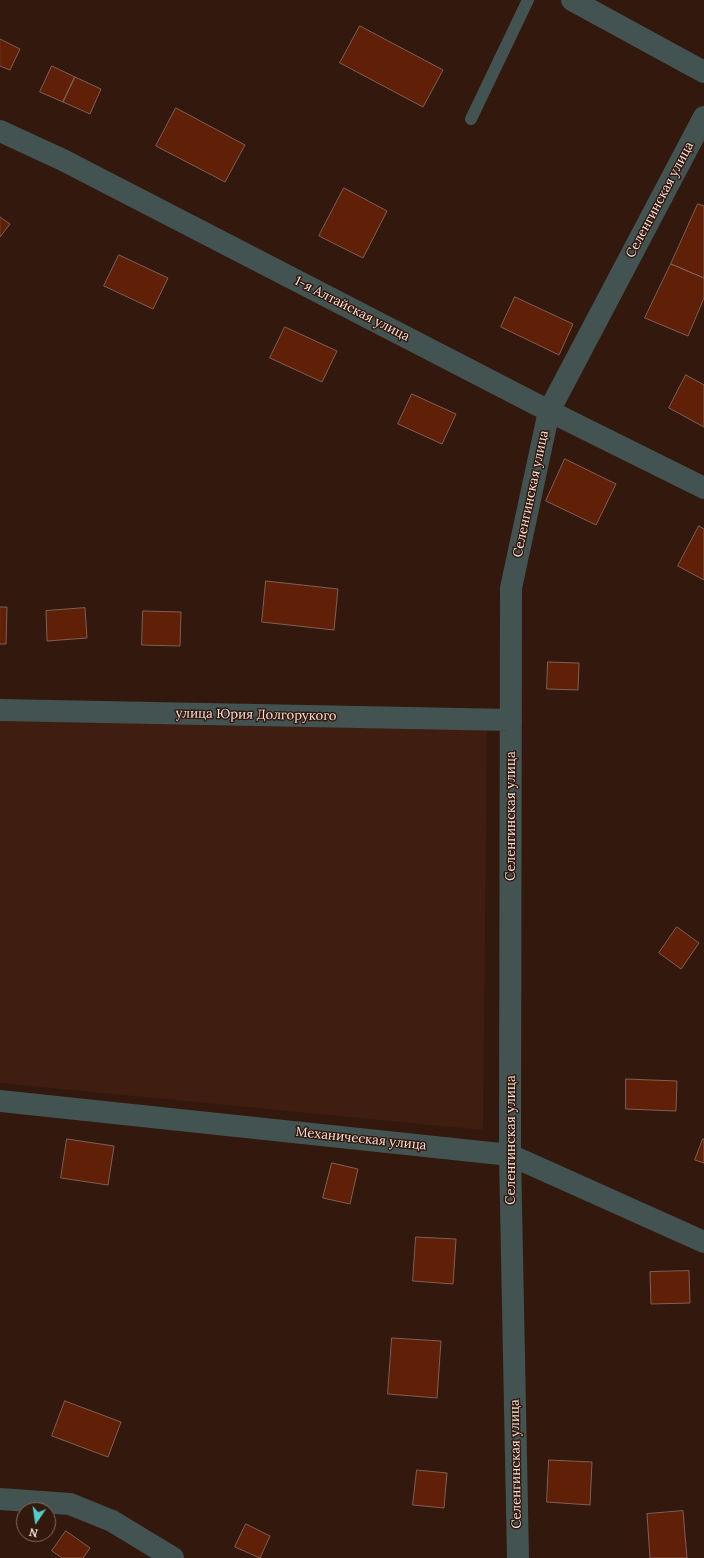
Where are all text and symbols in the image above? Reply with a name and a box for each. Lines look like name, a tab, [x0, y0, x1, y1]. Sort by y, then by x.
street label: Селенгинская улица	[623, 139, 697, 261]
street label: 1-я Алтайская улица	[292, 273, 412, 345]
street label: Селенгинская улица	[510, 429, 552, 559]
street label: улица Юрия Долгорукого	[175, 706, 337, 724]
street label: Селенгинская улица	[503, 751, 519, 881]
street label: Селенгинская улица	[503, 1075, 519, 1205]
street label: Механическая улица	[295, 1124, 427, 1154]
street label: Селенгинская улица	[507, 1399, 525, 1529]
north arrow	[16, 1502, 56, 1542]
text: N	[28, 1525, 39, 1540]

